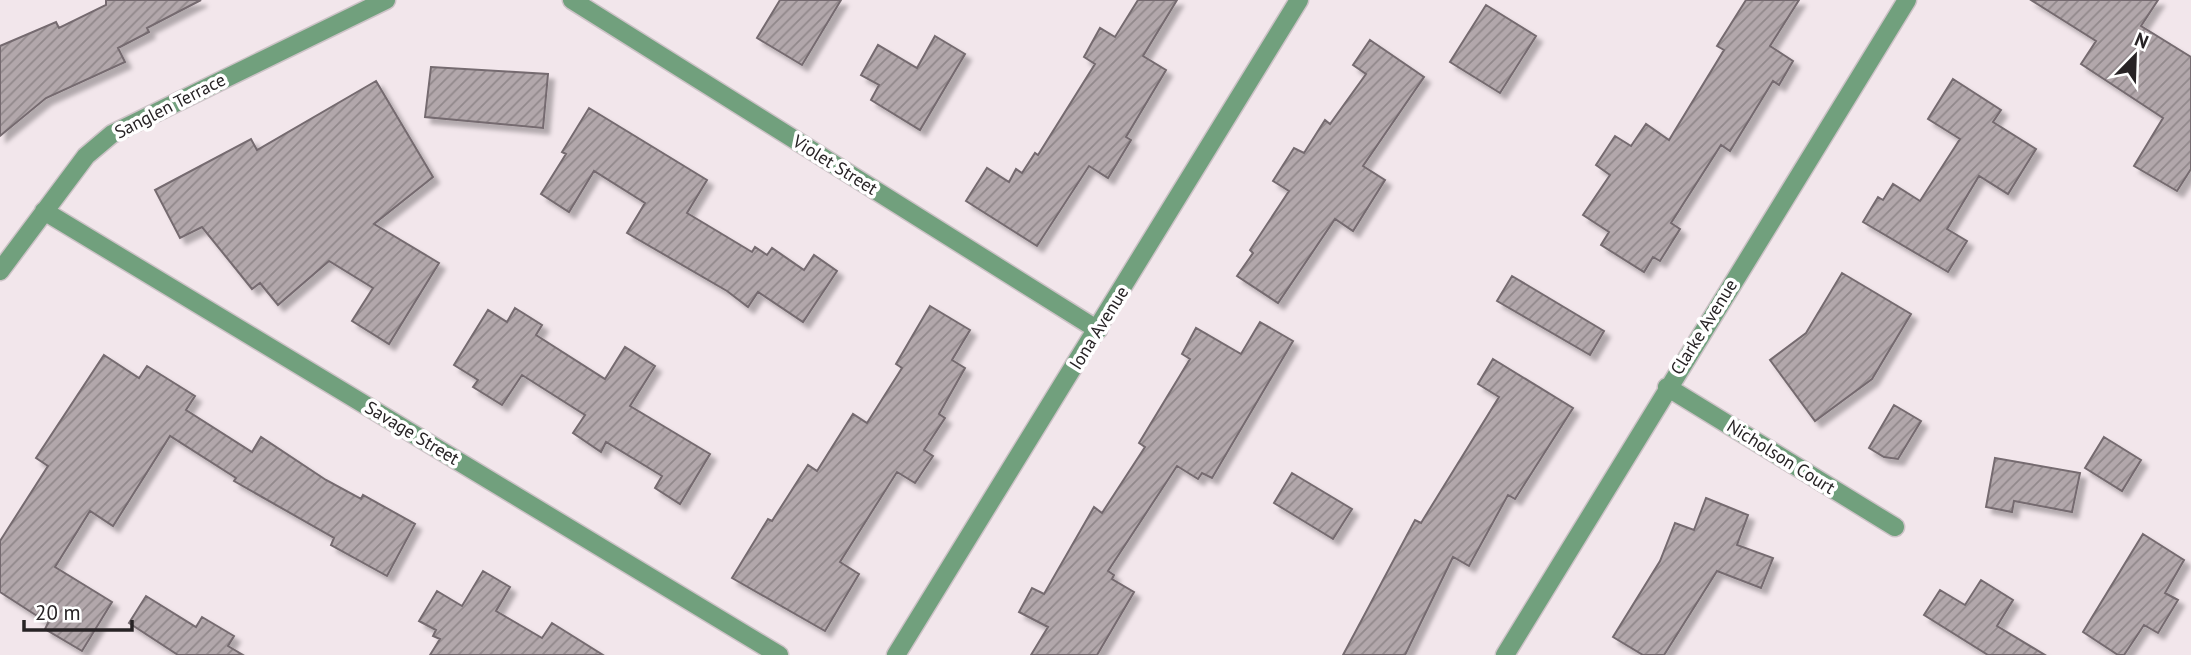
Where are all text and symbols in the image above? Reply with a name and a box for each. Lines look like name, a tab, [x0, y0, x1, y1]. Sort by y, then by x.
north arrow	[2100, 21, 2170, 91]
text: N	[2131, 27, 2152, 54]
street label: Sanglen Terrace	[110, 68, 229, 143]
street label: Violet Street	[788, 129, 882, 200]
street label: Clarke Avenue	[1665, 275, 1742, 379]
street label: Iona Avenue	[1064, 282, 1133, 374]
street label: Savage Street	[361, 395, 463, 470]
street label: Nicholson Court	[1723, 414, 1840, 499]
scale bar	[24, 588, 133, 632]
text: 20 m	[35, 599, 81, 626]

